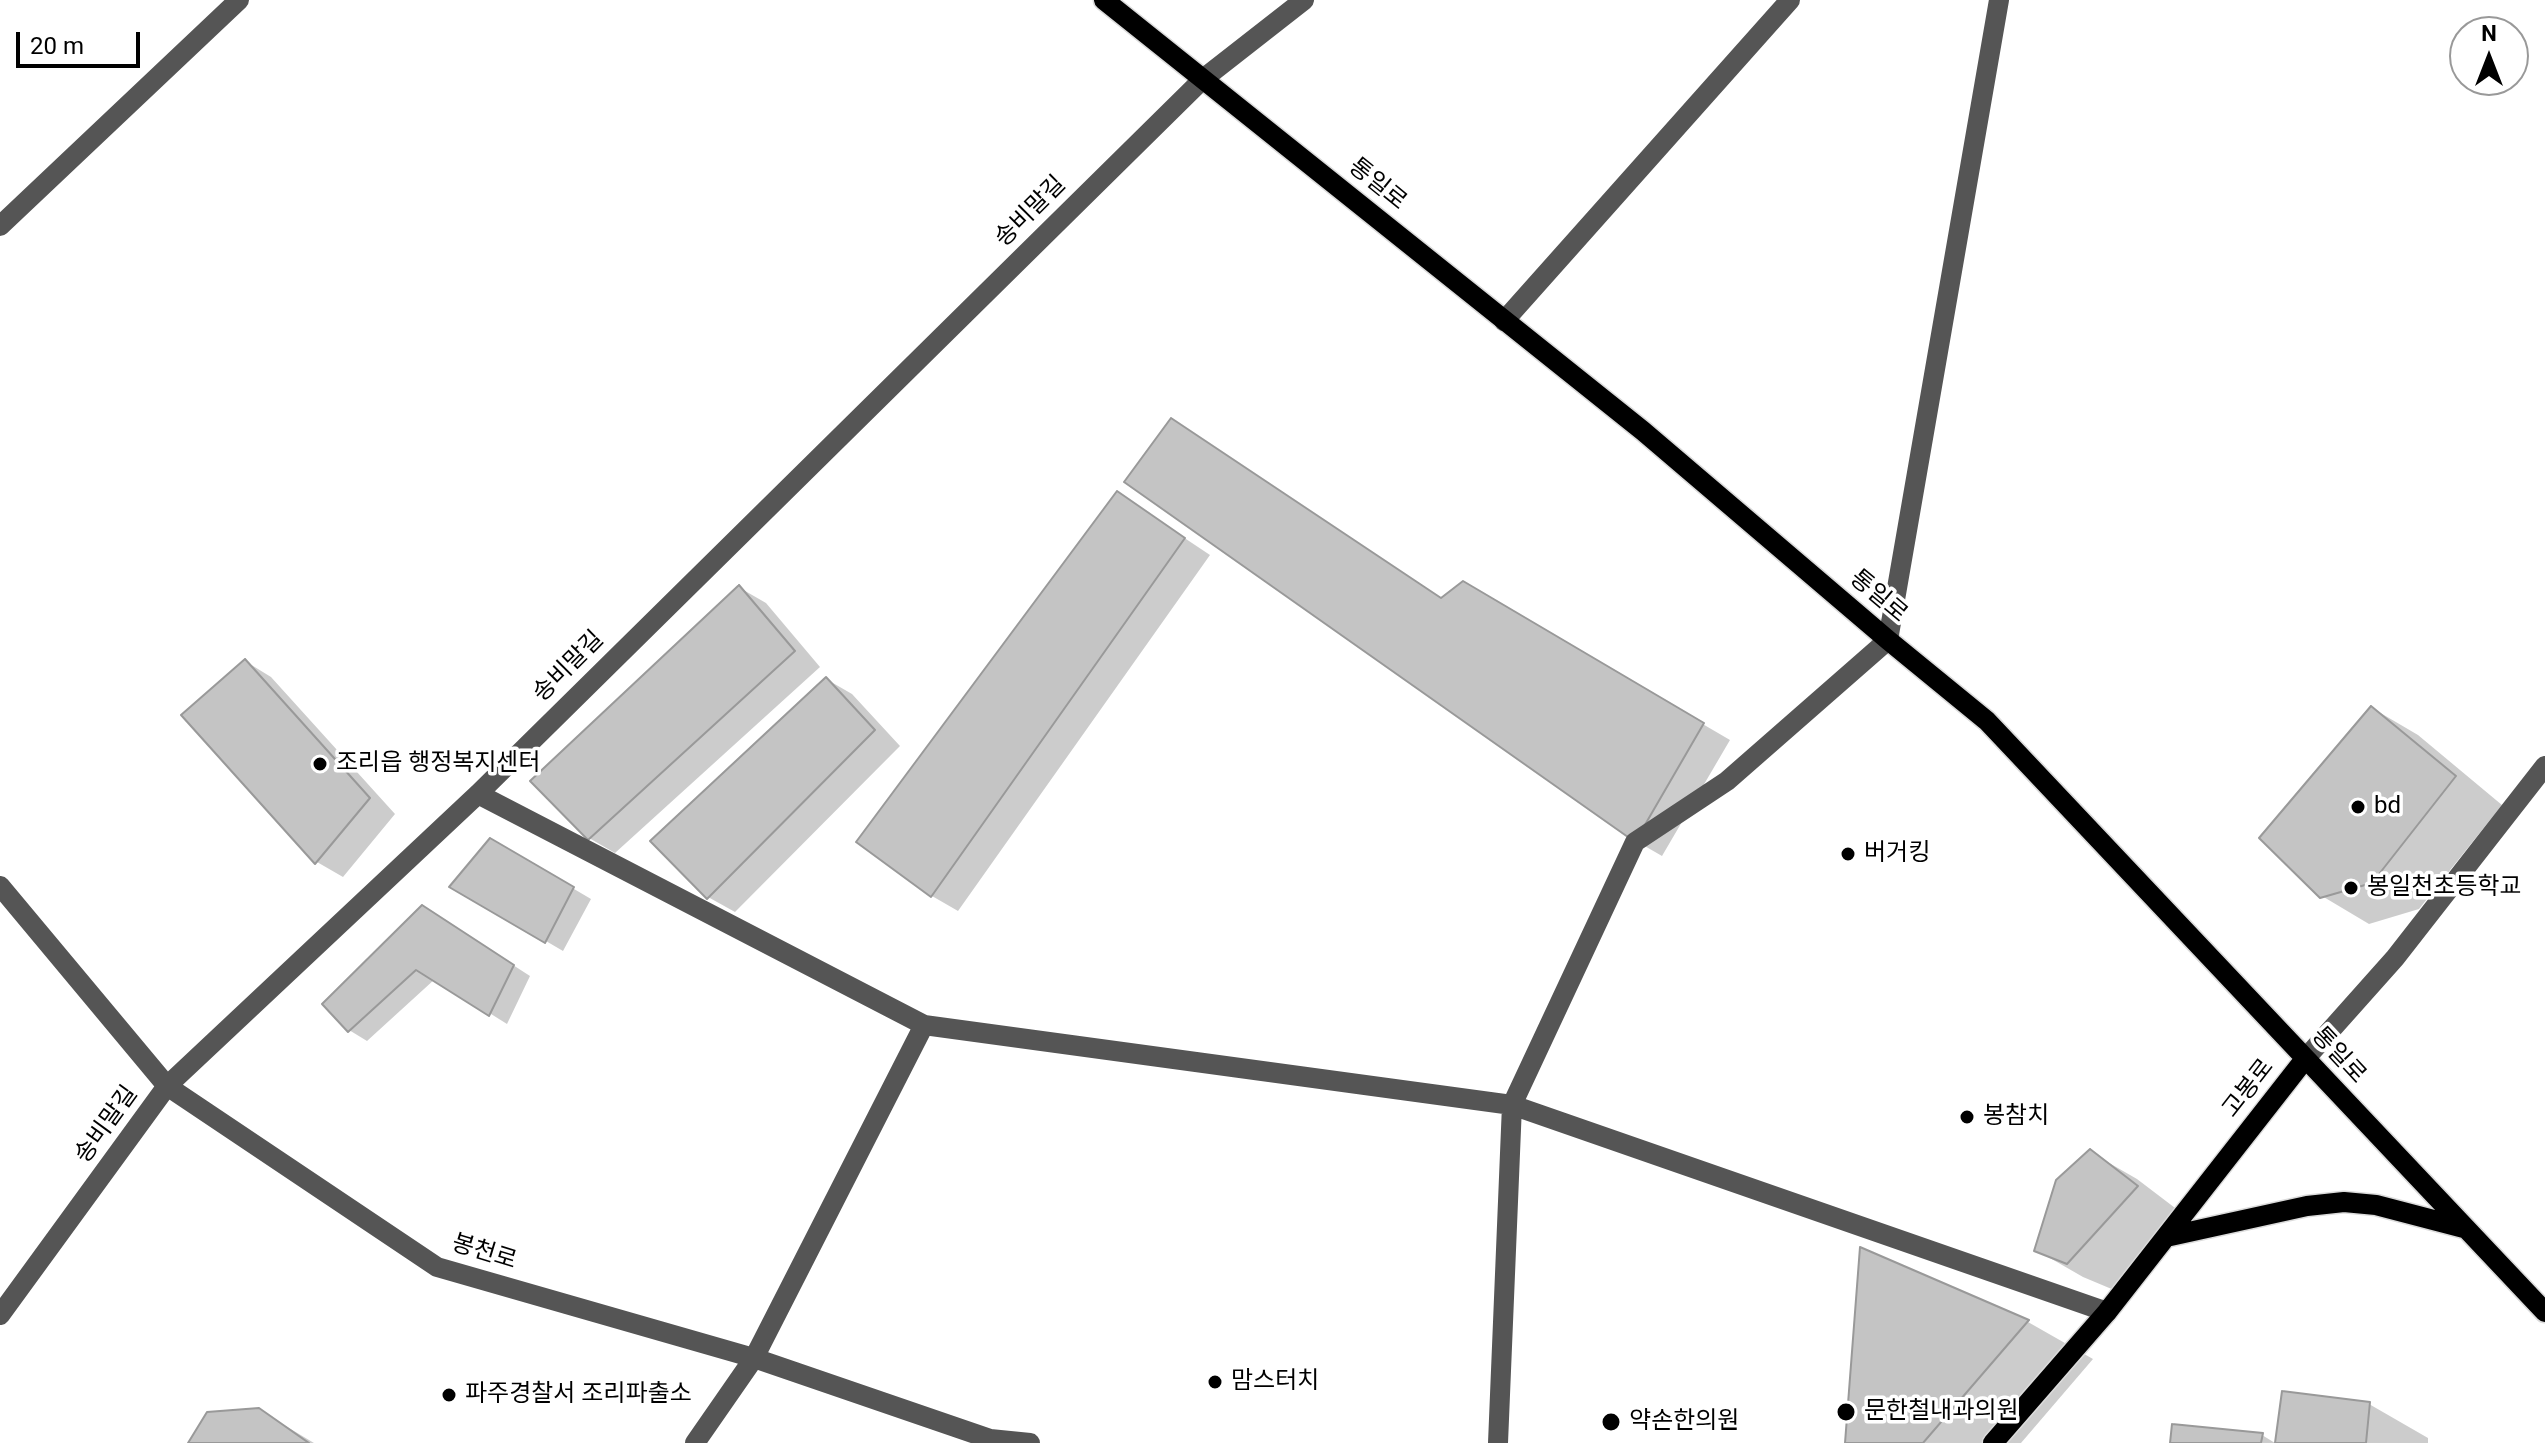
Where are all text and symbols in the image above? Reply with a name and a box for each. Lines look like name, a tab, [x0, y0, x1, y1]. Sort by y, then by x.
scale bar	[20, 16, 144, 66]
north arrow	[2449, 16, 2529, 96]
text: N	[2481, 21, 2497, 46]
text: 20 m	[30, 32, 84, 60]
street label: 통일로	[1342, 153, 1412, 217]
street label: 송비말길	[990, 171, 1072, 253]
street label: 통일로	[1843, 565, 1913, 629]
street label: 송비말길	[528, 626, 610, 708]
place label: 조리읍 행정복지센터	[336, 750, 541, 778]
marker: 조리읍 행정복지센터	[311, 755, 329, 773]
place label: bd	[2374, 793, 2401, 821]
marker: bd	[2349, 798, 2367, 816]
place label: 버거킹	[1864, 840, 1930, 868]
marker: 버거킹	[1839, 845, 1857, 863]
place label: 봉일천초등학교	[2367, 874, 2522, 902]
marker: 봉일천초등학교	[2342, 879, 2360, 897]
street label: 통일로	[2305, 1022, 2371, 1090]
street label: 고봉로	[2217, 1054, 2281, 1124]
street label: 송비말길	[69, 1081, 145, 1169]
place label: 봉참치	[1983, 1103, 2049, 1131]
marker: 봉참치	[1958, 1108, 1976, 1126]
street label: 봉천로	[448, 1230, 520, 1276]
place label: 맘스터치	[1231, 1368, 1319, 1396]
marker: 맘스터치	[1206, 1373, 1224, 1391]
place label: 파주경찰서 조리파출소	[465, 1381, 692, 1409]
marker: 파주경찰서 조리파출소	[440, 1386, 458, 1404]
place label: 문한철내과의원	[1864, 1398, 2019, 1426]
marker: 문한철내과의원	[1835, 1401, 1857, 1423]
place label: 약손한의원	[1629, 1408, 1739, 1436]
marker: 약손한의원	[1600, 1411, 1622, 1433]

